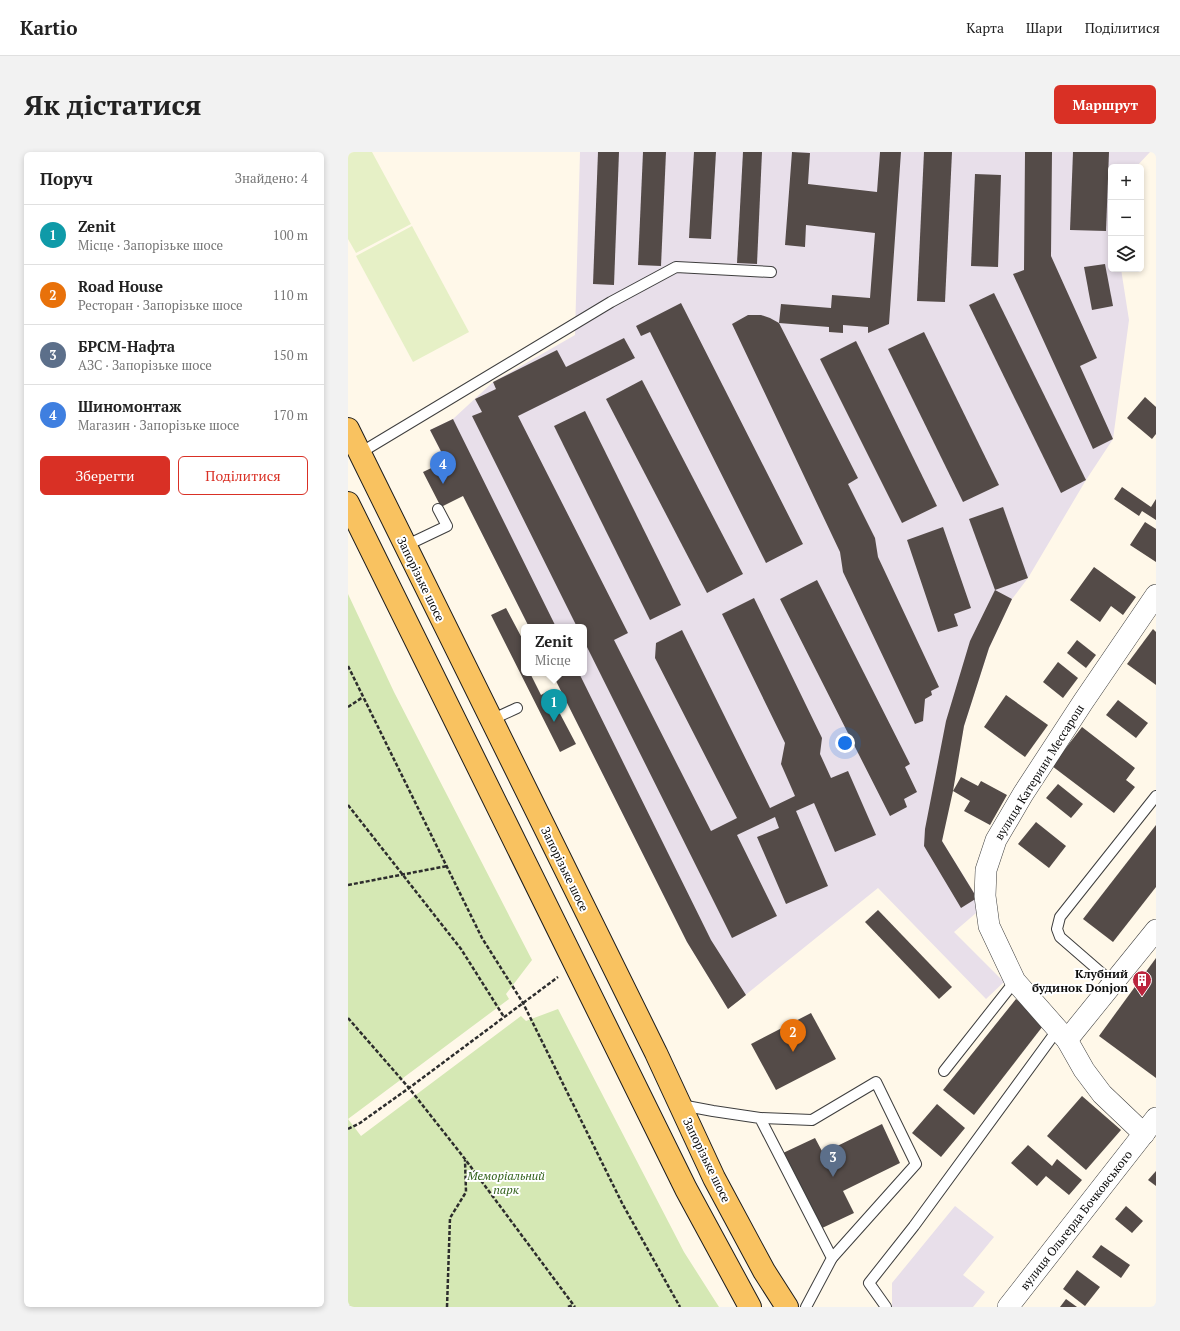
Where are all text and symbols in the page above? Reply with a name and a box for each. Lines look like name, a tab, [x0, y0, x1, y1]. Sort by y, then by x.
text: Kartio	[20, 15, 77, 40]
text: Карта	[966, 18, 1004, 37]
text: Шари	[1026, 18, 1063, 37]
text: Поділитися	[1085, 18, 1160, 37]
button: Маршрут	[1054, 85, 1156, 124]
text: Як дістатися	[24, 86, 201, 123]
map controls	[1108, 164, 1144, 272]
button: +	[1108, 164, 1144, 200]
text: Поруч	[40, 167, 93, 190]
text: Знайдено: 4	[235, 169, 308, 187]
button: −	[1108, 200, 1144, 236]
text: Zenit	[78, 216, 116, 236]
text: 1	[49, 226, 57, 244]
text: 100 m	[273, 226, 308, 244]
text: Місце · Запорізьке шосе	[78, 236, 223, 254]
button: layers	[1108, 236, 1144, 272]
text: Road House	[78, 276, 163, 296]
text: 2	[49, 286, 57, 304]
text: 110 m	[273, 286, 308, 304]
text: Ресторан · Запорізьке шосе	[78, 296, 243, 314]
text: БРСМ-Нафта	[78, 336, 175, 356]
text: 3	[49, 346, 57, 364]
text: 150 m	[273, 346, 308, 364]
text: АЗС · Запорізьке шосе	[78, 356, 212, 374]
text: Шиномонтаж	[78, 396, 181, 416]
text: 4	[49, 406, 57, 424]
text: 170 m	[273, 406, 308, 424]
text: Магазин · Запорізьке шосе	[78, 416, 239, 434]
pin: 4	[430, 451, 456, 484]
button: Зберегти	[40, 456, 170, 495]
button: Поділитися	[178, 456, 308, 495]
street label: Запорізьке шосе	[394, 534, 448, 624]
popup	[521, 624, 587, 676]
text: Zenit	[535, 631, 573, 651]
text: Місце	[535, 651, 571, 669]
pin: 1	[541, 689, 567, 722]
street label: вулиця Катерини Мессарош	[991, 701, 1087, 843]
your location	[835, 733, 855, 753]
street label: Запорізьке шосе	[538, 824, 592, 914]
place label: Клубний будинок Donjon	[1032, 966, 1128, 995]
building icon: Клубний будинок Donjon	[1131, 969, 1153, 997]
pin: 2	[780, 1019, 806, 1052]
street label: Запорізьке шосе	[680, 1115, 734, 1205]
pin: 3	[820, 1144, 846, 1177]
street label: вулиця Ольгерда Бочковського	[1017, 1147, 1135, 1293]
park label: Меморіальний парк	[466, 1168, 545, 1197]

